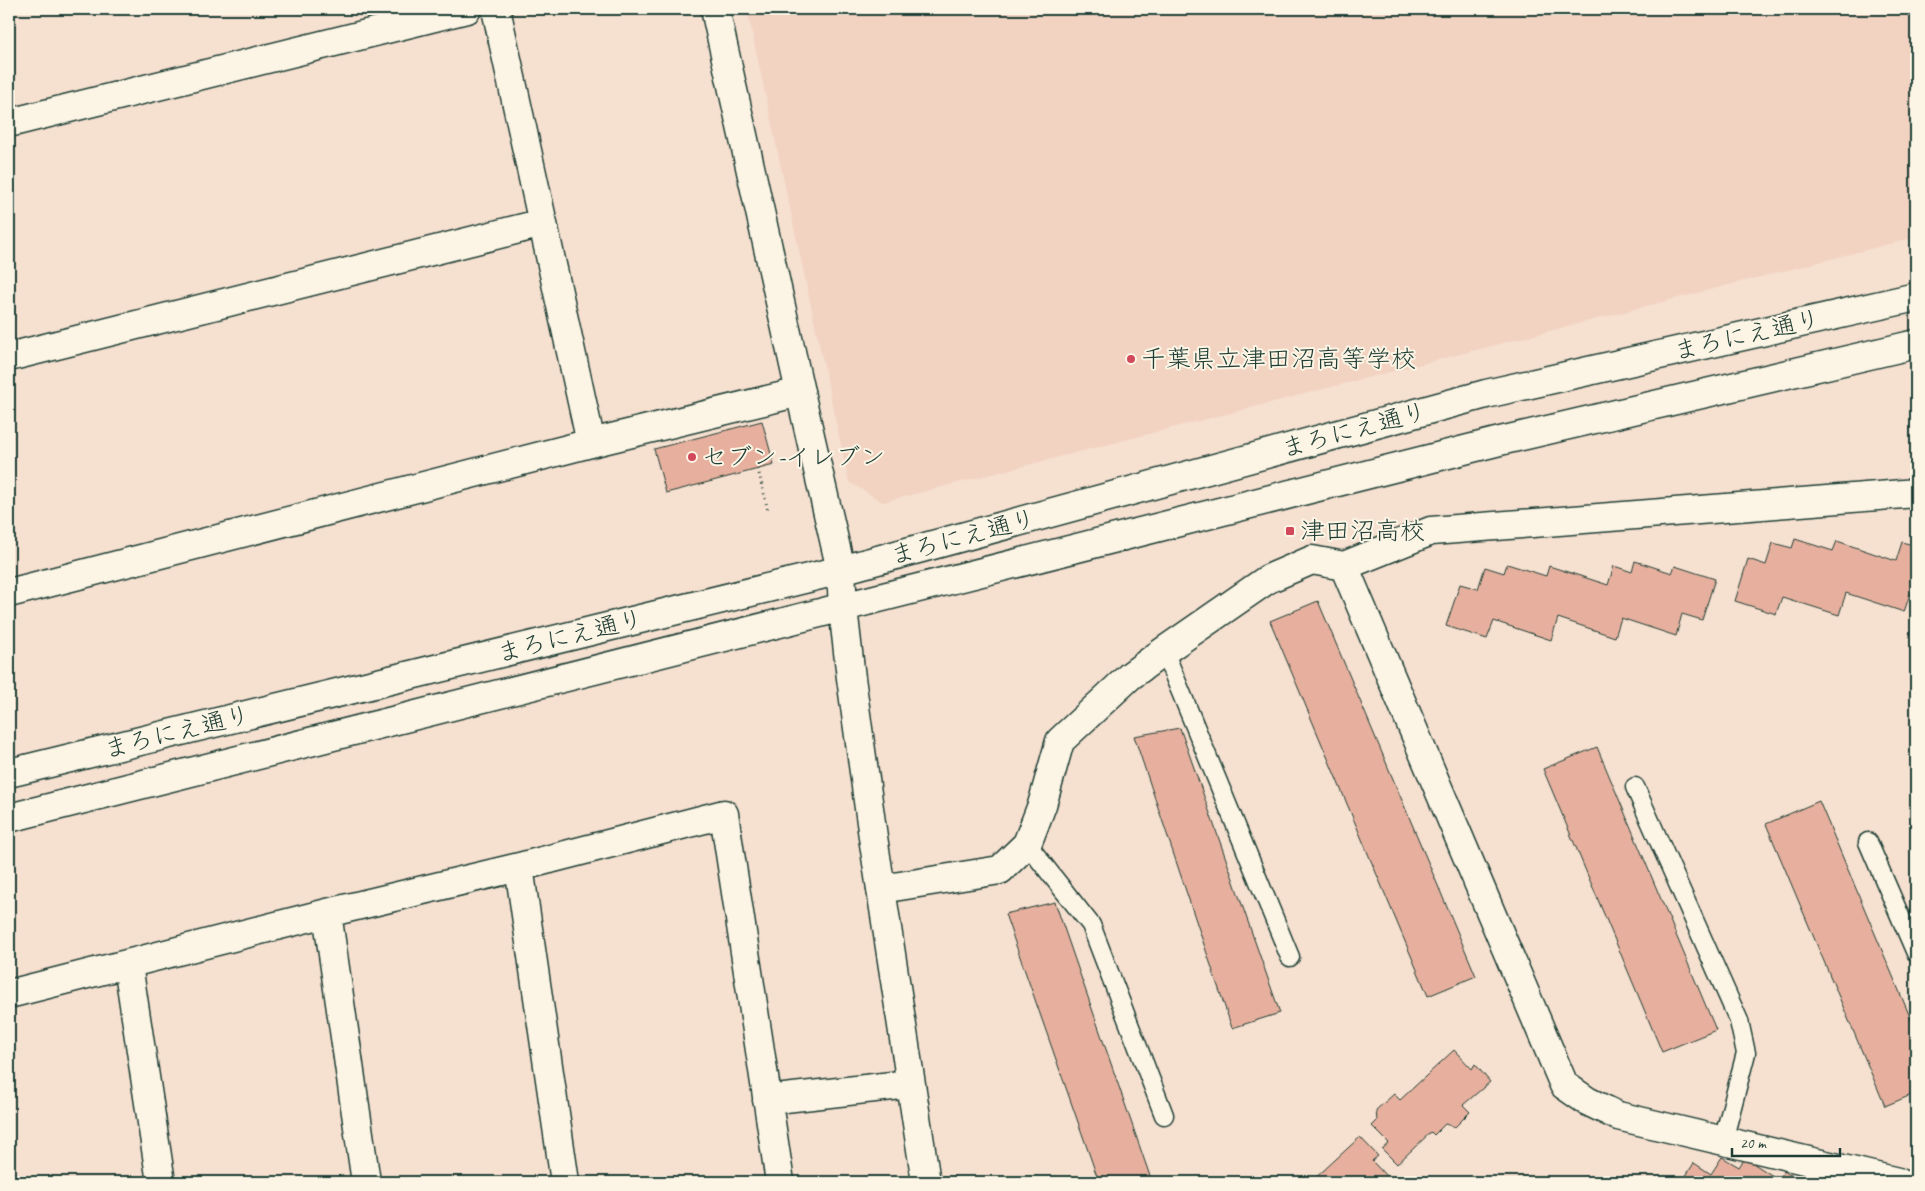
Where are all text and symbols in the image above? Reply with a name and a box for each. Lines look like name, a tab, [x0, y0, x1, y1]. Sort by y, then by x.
street label: まろにえ通り	[1670, 303, 1824, 367]
place label: 千葉県立津田沼高等学校	[1141, 343, 1416, 375]
marker: 千葉県立津田沼高等学校	[1125, 353, 1137, 365]
street label: まろにえ通り	[1277, 395, 1431, 465]
place label: セブン-イレブン	[702, 441, 885, 473]
marker: セブン-イレブン	[686, 451, 698, 463]
street label: まろにえ通り	[886, 502, 1040, 572]
place label: 津田沼高校	[1300, 515, 1425, 547]
marker: 津田沼高校	[1284, 525, 1296, 537]
street label: まろにえ通り	[493, 602, 647, 670]
street label: まろにえ通り	[100, 698, 254, 766]
scale bar	[1732, 1126, 1840, 1158]
text: 20 m	[1740, 1134, 1767, 1153]

